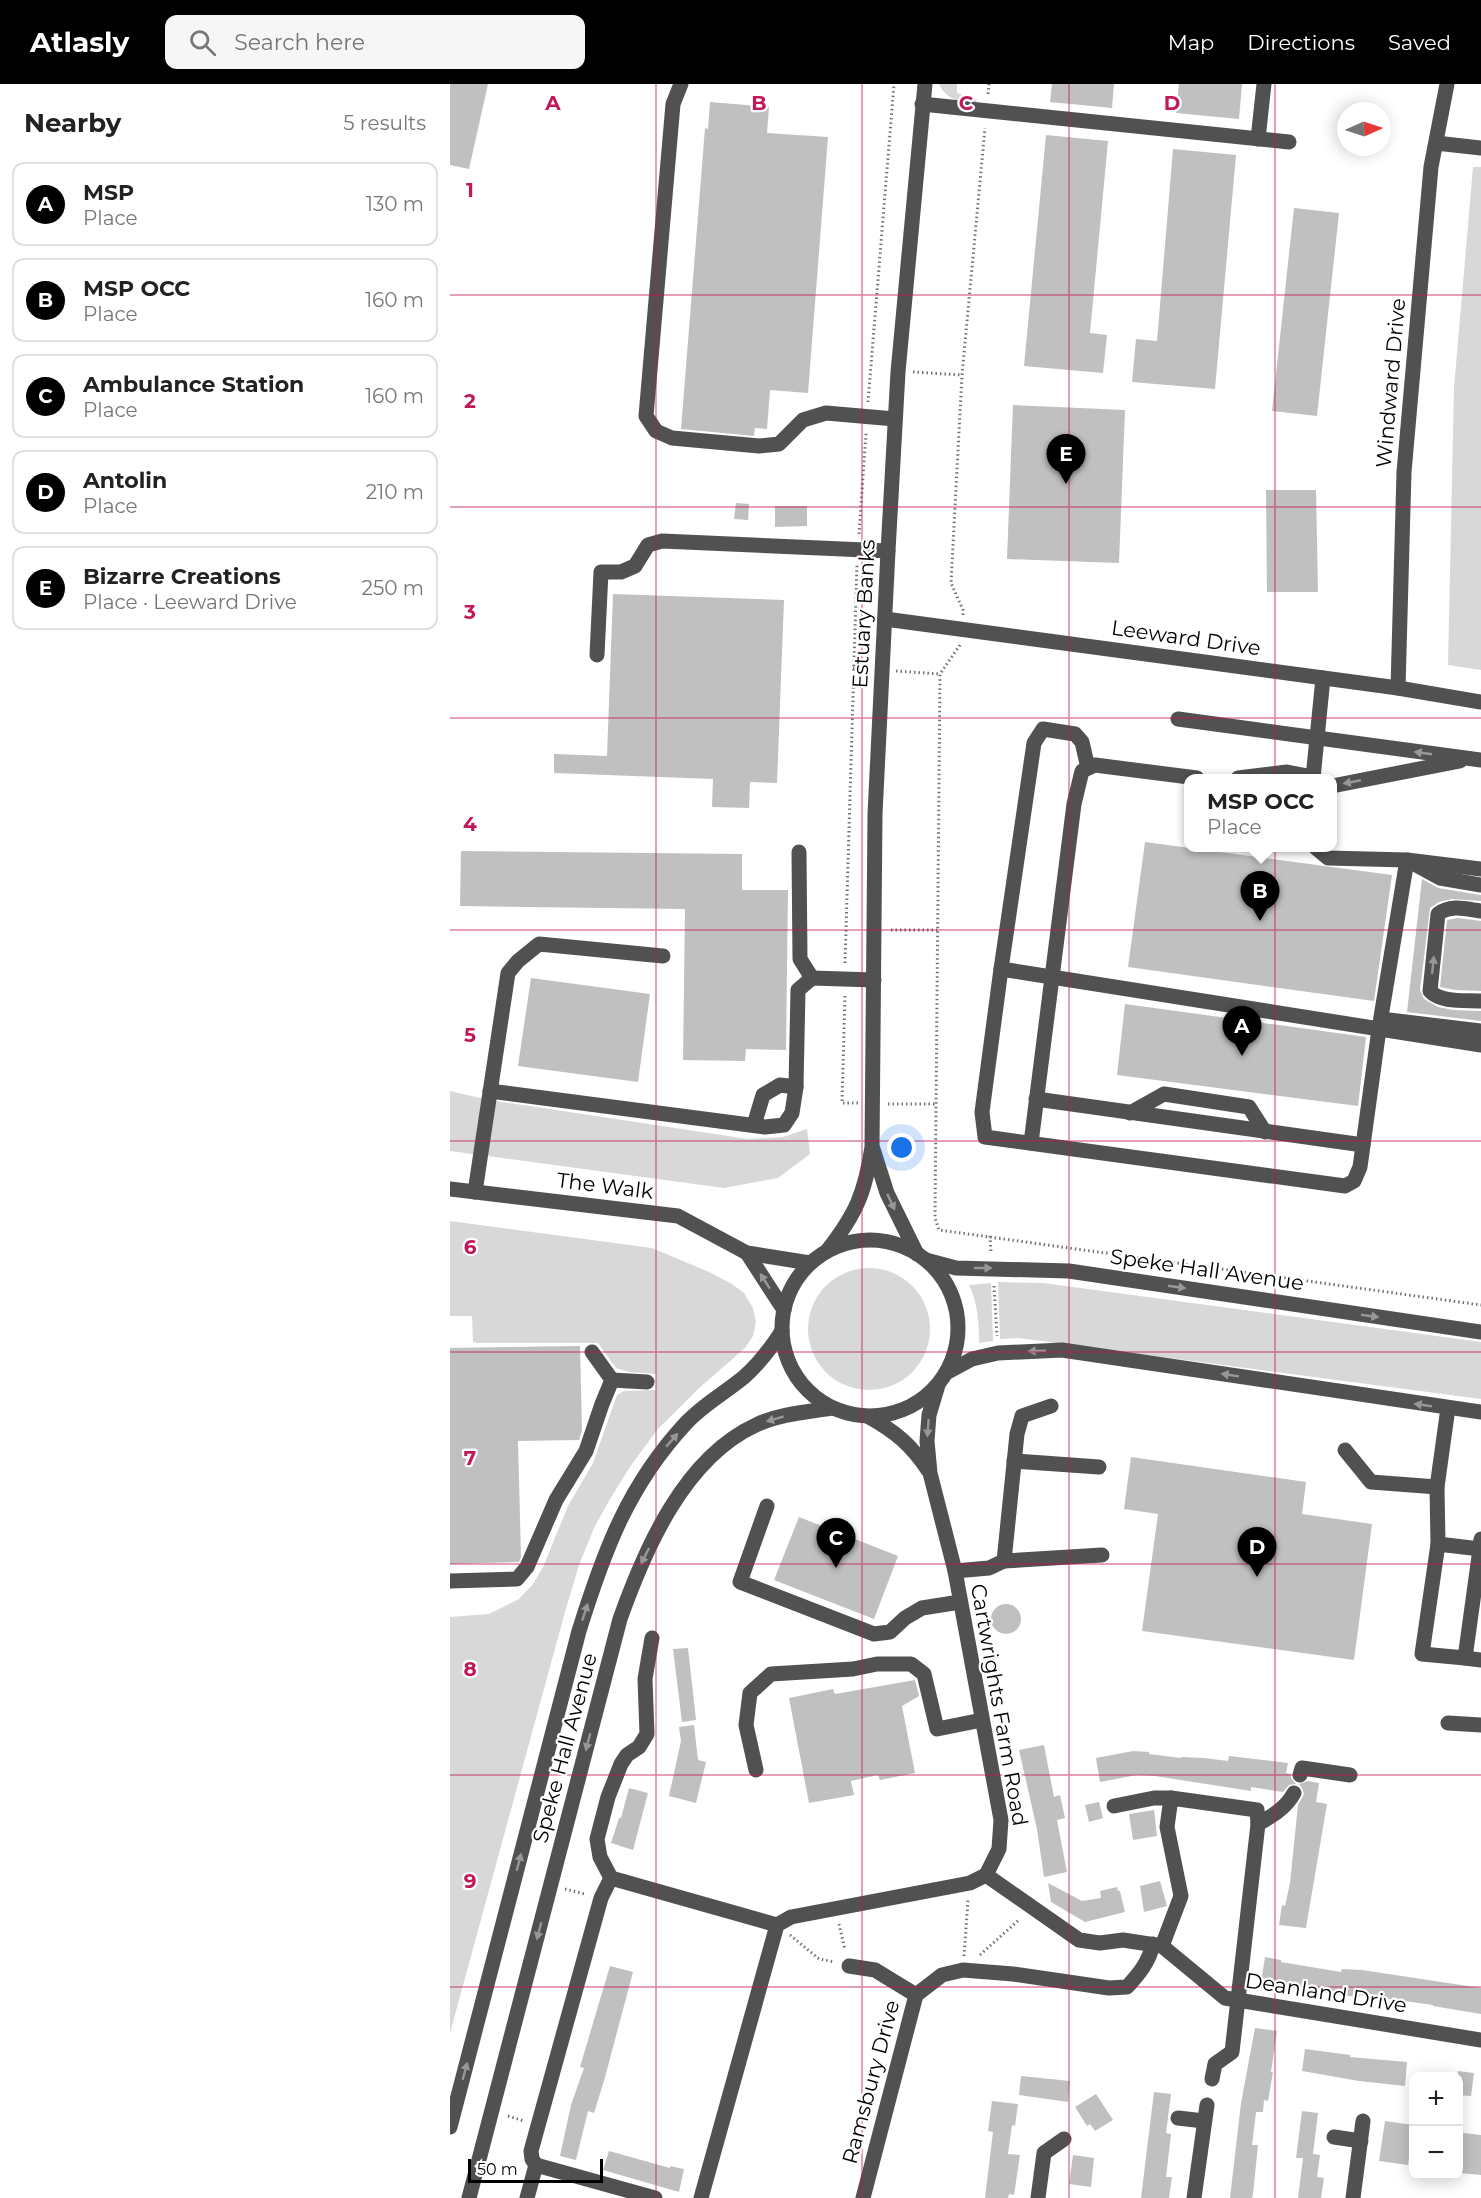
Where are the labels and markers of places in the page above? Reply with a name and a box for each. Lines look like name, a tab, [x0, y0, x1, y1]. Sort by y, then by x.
pin: E	[1046, 434, 1086, 484]
pin: B	[1240, 872, 1280, 921]
pin: A	[1222, 1006, 1262, 1056]
pin: C	[816, 1518, 856, 1568]
pin: D	[1238, 1528, 1276, 1577]

